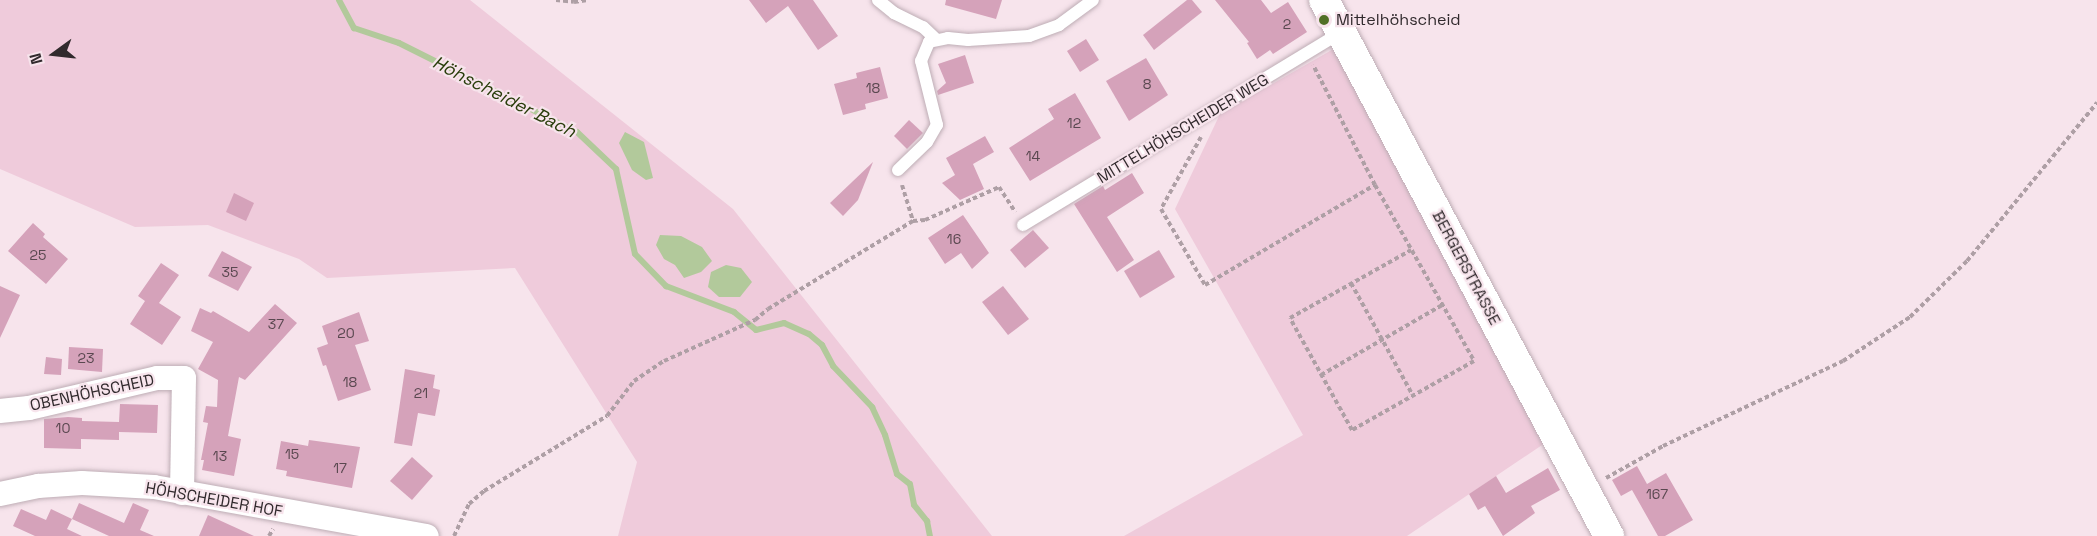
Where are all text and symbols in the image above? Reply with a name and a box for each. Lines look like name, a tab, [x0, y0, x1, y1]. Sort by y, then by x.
place label: Mittelhöhscheid	[1336, 10, 1461, 30]
marker: Mittelhöhscheid	[1317, 13, 1331, 27]
house number: 2	[1283, 16, 1291, 32]
north arrow	[24, 24, 84, 84]
text: N	[25, 51, 48, 67]
water label: Höhscheider Bach	[429, 52, 579, 142]
street label: MITTELHÖHSCHEIDER WEG	[1094, 70, 1272, 188]
house number: 8	[1143, 76, 1151, 92]
house number: 18	[866, 80, 880, 96]
house number: 12	[1067, 115, 1081, 131]
house number: 14	[1026, 148, 1040, 164]
street label: BERGERSTRASSE	[1428, 207, 1504, 329]
house number: 16	[947, 231, 961, 247]
house number: 25	[30, 247, 46, 263]
house number: 35	[222, 264, 238, 280]
house number: 37	[268, 316, 284, 332]
house number: 20	[337, 325, 355, 341]
house number: 23	[78, 350, 94, 366]
street label: OBENHÖHSCHEID	[28, 370, 156, 416]
house number: 18	[343, 374, 357, 390]
house number: 21	[414, 385, 428, 401]
house number: 10	[56, 420, 70, 436]
house number: 15	[285, 446, 299, 462]
house number: 13	[213, 448, 227, 464]
house number: 17	[333, 460, 347, 476]
street label: HÖHSCHEIDER HOF	[144, 478, 284, 522]
house number: 167	[1646, 486, 1668, 502]

